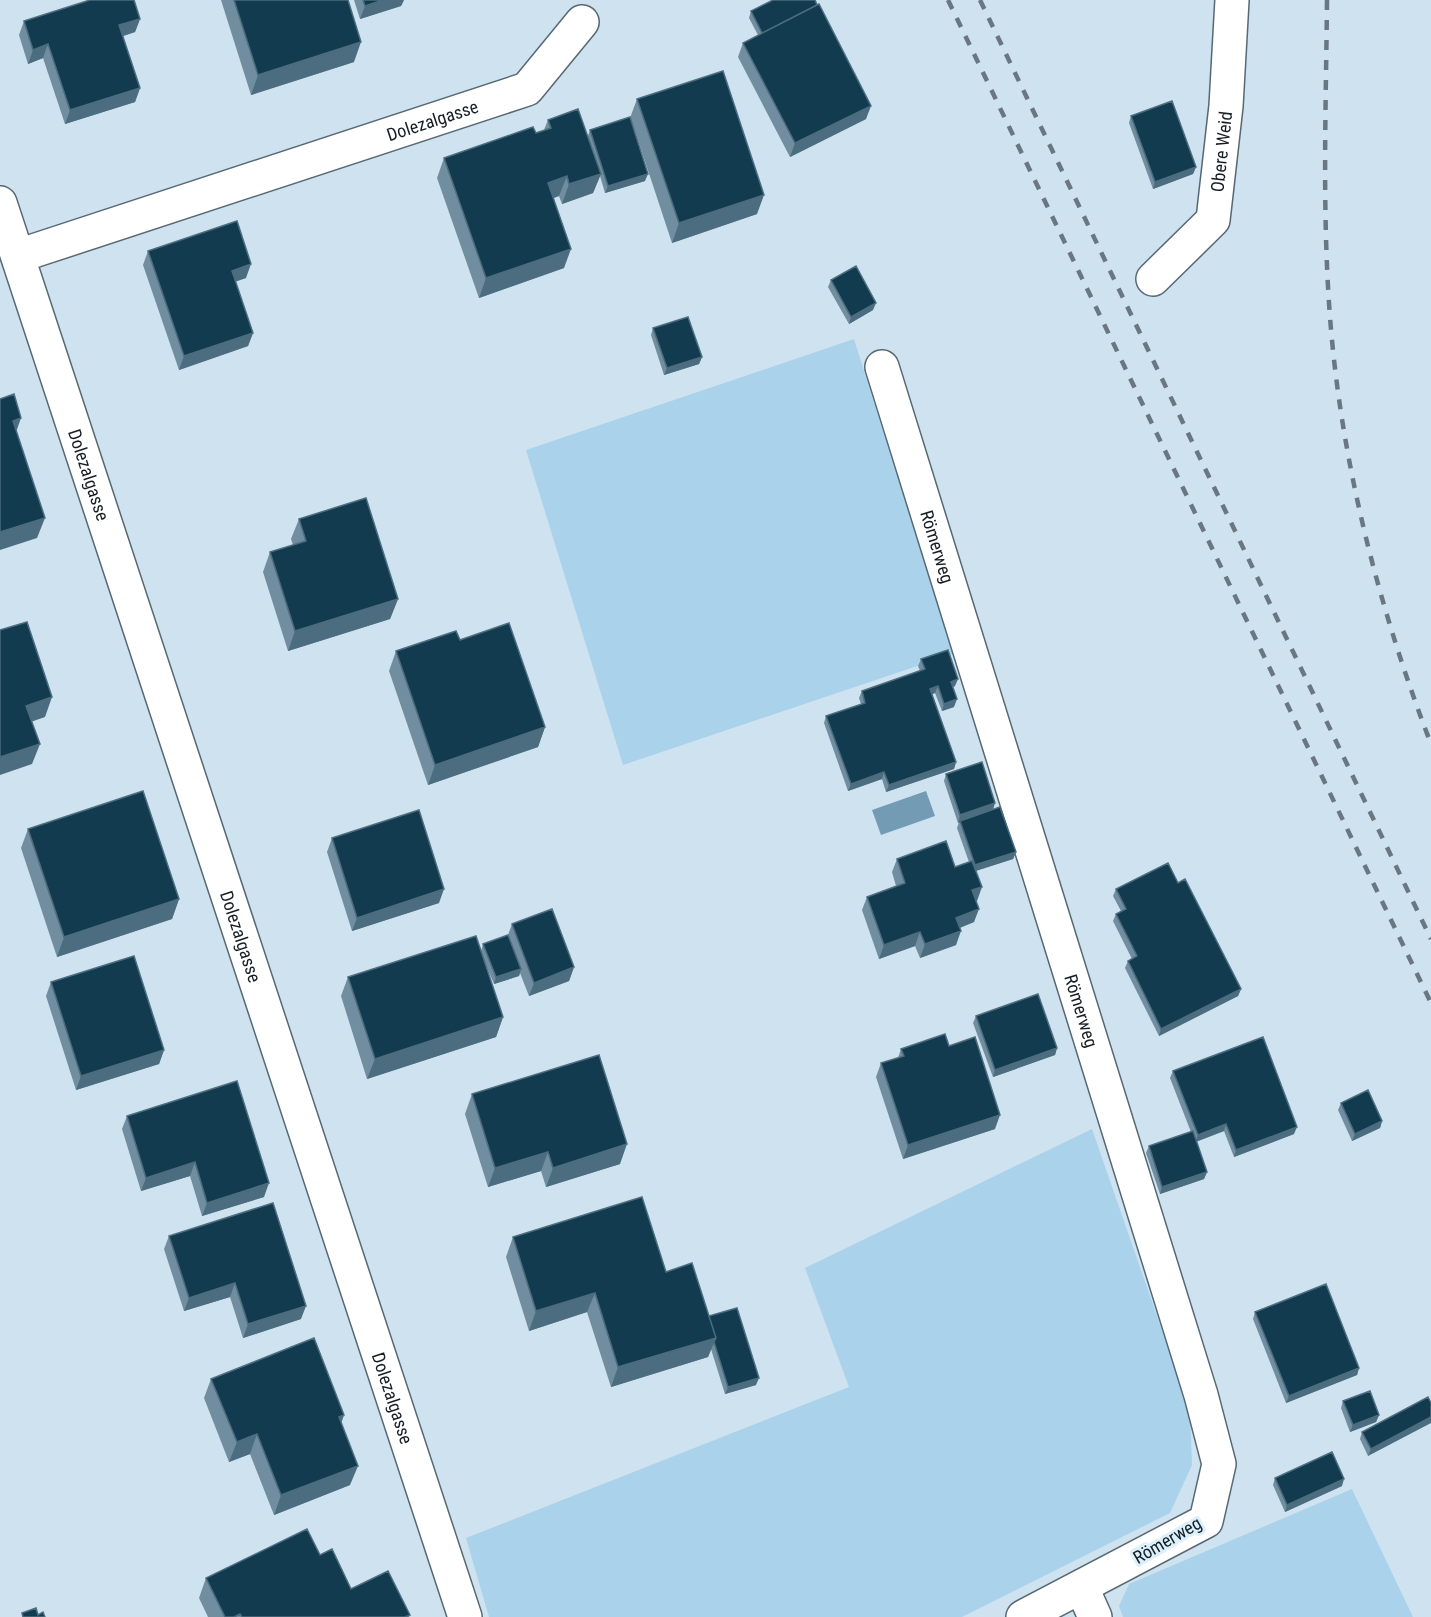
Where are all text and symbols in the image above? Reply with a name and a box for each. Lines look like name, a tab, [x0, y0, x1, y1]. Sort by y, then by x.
street label: Dolezalgasse	[384, 95, 481, 145]
street label: Obere Weid	[1206, 110, 1236, 193]
street label: Dolezalgasse	[65, 426, 114, 523]
street label: Römerweg	[917, 507, 959, 586]
street label: Dolezalgasse	[216, 888, 266, 985]
street label: Römerweg	[1061, 972, 1103, 1050]
street label: Dolezalgasse	[368, 1350, 418, 1446]
street label: Römerweg	[1129, 1512, 1205, 1568]

